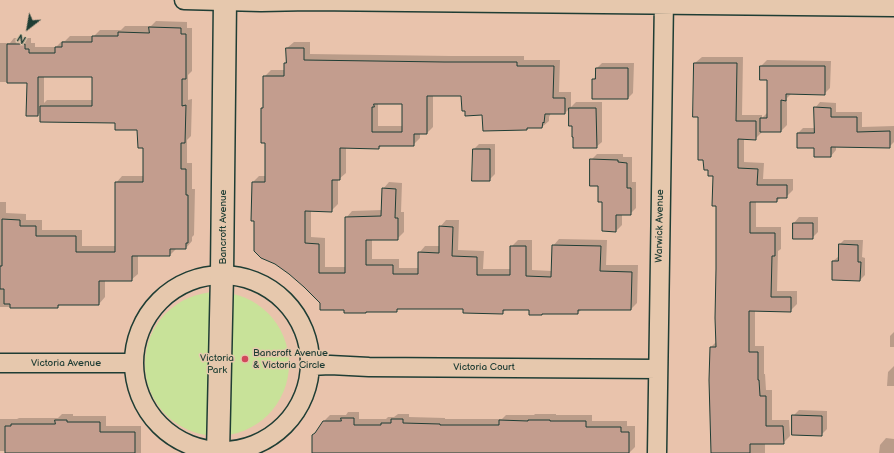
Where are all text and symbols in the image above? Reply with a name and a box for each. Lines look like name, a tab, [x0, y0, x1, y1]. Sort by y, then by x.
north arrow	[8, 8, 48, 48]
text: N	[15, 31, 28, 46]
street label: Warwick Avenue	[653, 189, 667, 263]
street label: Bancroft Avenue	[217, 190, 229, 264]
place label: Bancroft Avenue & Victoria Circle	[253, 347, 328, 370]
park label: Victoria Park	[200, 352, 234, 376]
marker: Bancroft Avenue & Victoria Circle	[240, 354, 250, 364]
street label: Victoria Avenue	[31, 357, 101, 369]
street label: Victoria Court	[453, 361, 515, 373]

